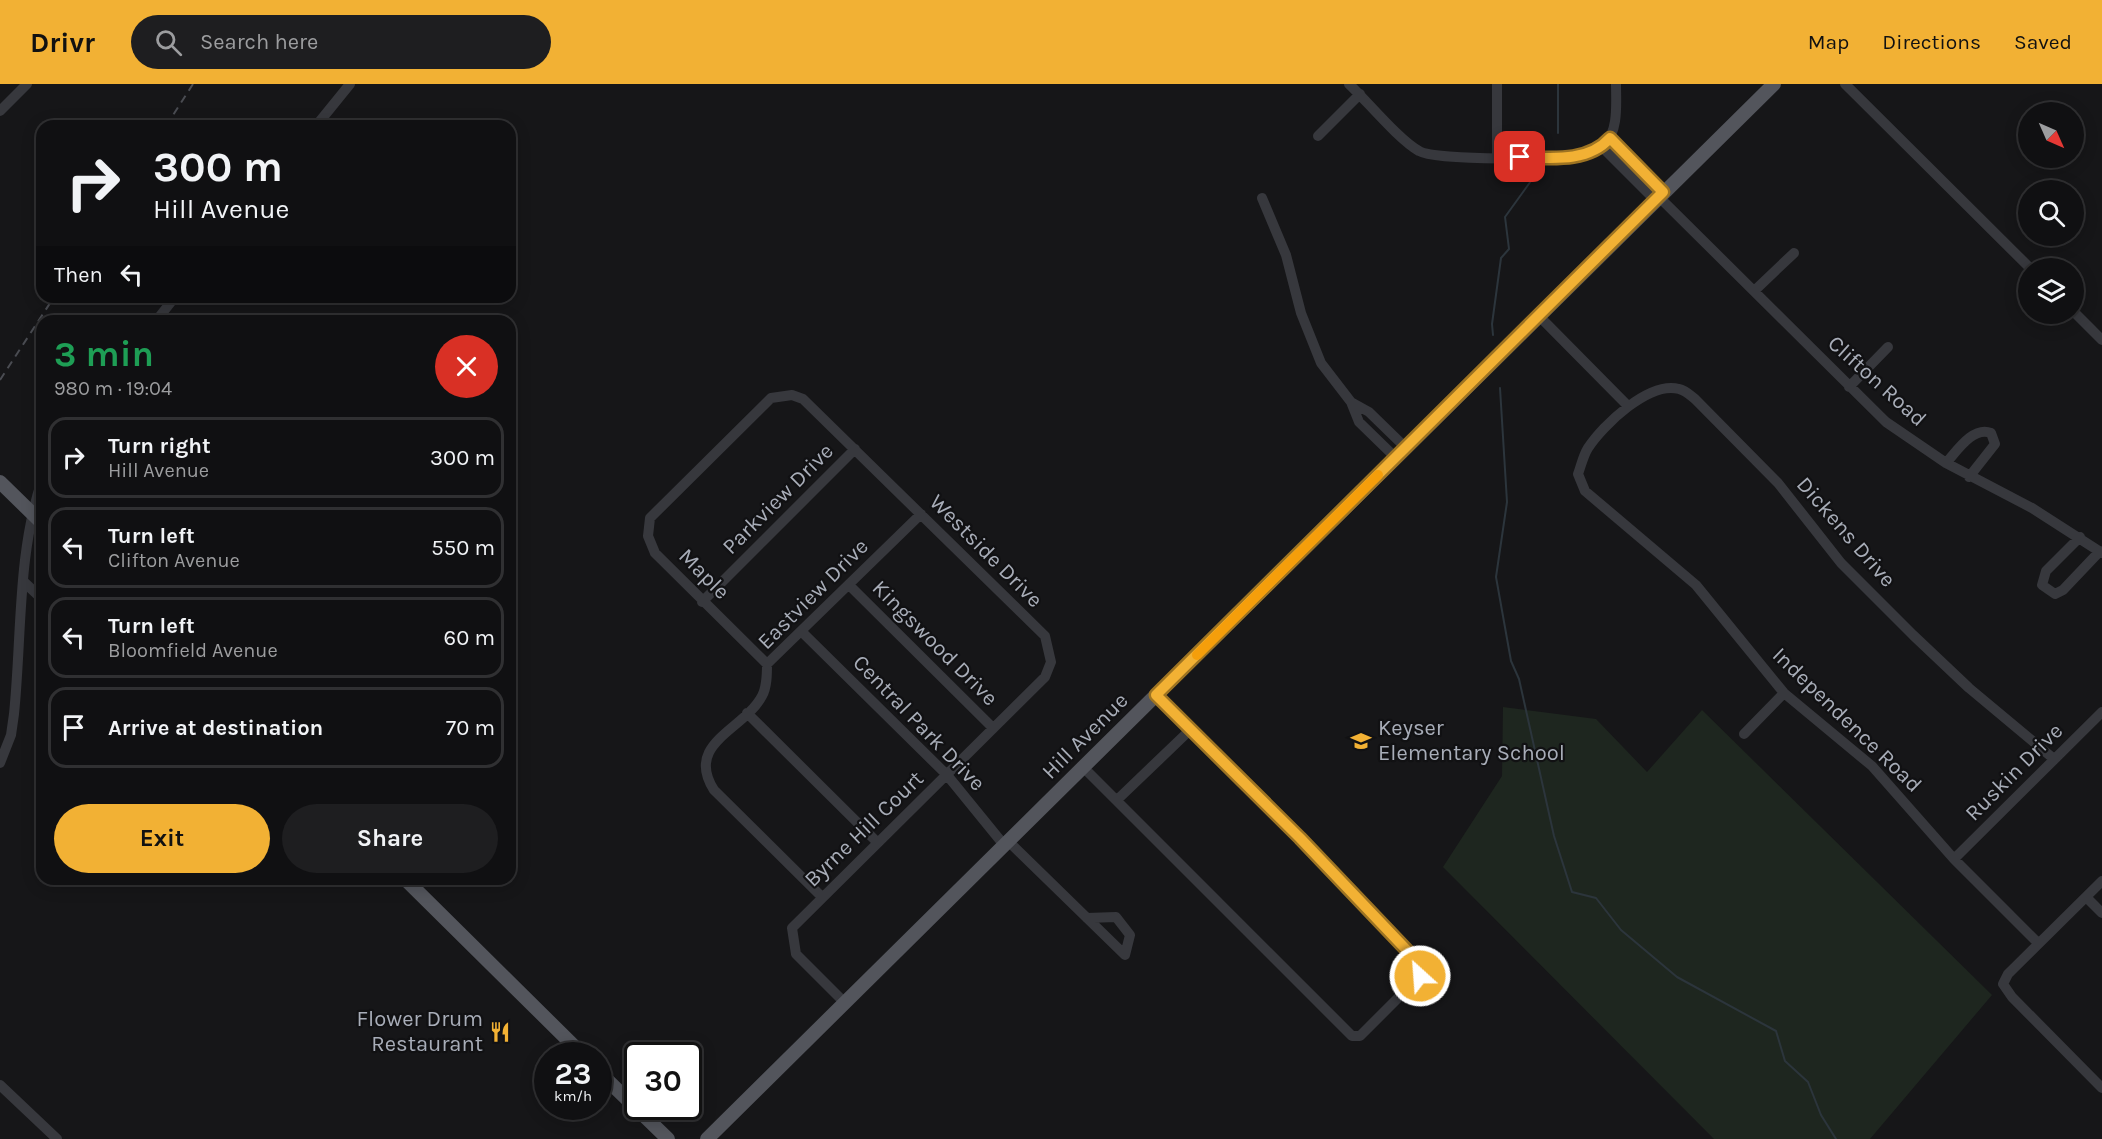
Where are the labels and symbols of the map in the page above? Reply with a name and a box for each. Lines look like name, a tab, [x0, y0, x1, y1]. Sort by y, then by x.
north arrow	[2018, 102, 2084, 168]
pin	[1494, 131, 1545, 182]
street label: Clifton Road	[1823, 330, 1931, 432]
street label: Parkview Drive	[717, 438, 839, 560]
street label: Dickens Drive	[1791, 472, 1901, 592]
street label: Westside Drive	[924, 489, 1048, 613]
street label: Eastview Drive	[752, 533, 874, 655]
street label: Maple	[673, 543, 735, 605]
street label: Kingswood Drive	[867, 575, 1003, 711]
street label: Independence Road	[1767, 642, 1927, 798]
street label: Central Park Drive	[847, 650, 991, 796]
street label: Hill Avenue	[1036, 687, 1134, 785]
place label: Keyser Elementary School	[1378, 715, 1565, 766]
street label: Ruskin Drive	[1960, 718, 2068, 826]
school or university icon: Keyser Elementary School	[1349, 729, 1373, 753]
street label: Byrne Hill Court	[799, 766, 929, 892]
position arrow	[1388, 944, 1452, 1008]
place label: Flower Drum Restaurant	[357, 1006, 483, 1057]
restaurant icon: Flower Drum Restaurant	[488, 1020, 512, 1044]
speed limit sign: 30	[624, 1042, 702, 1120]

